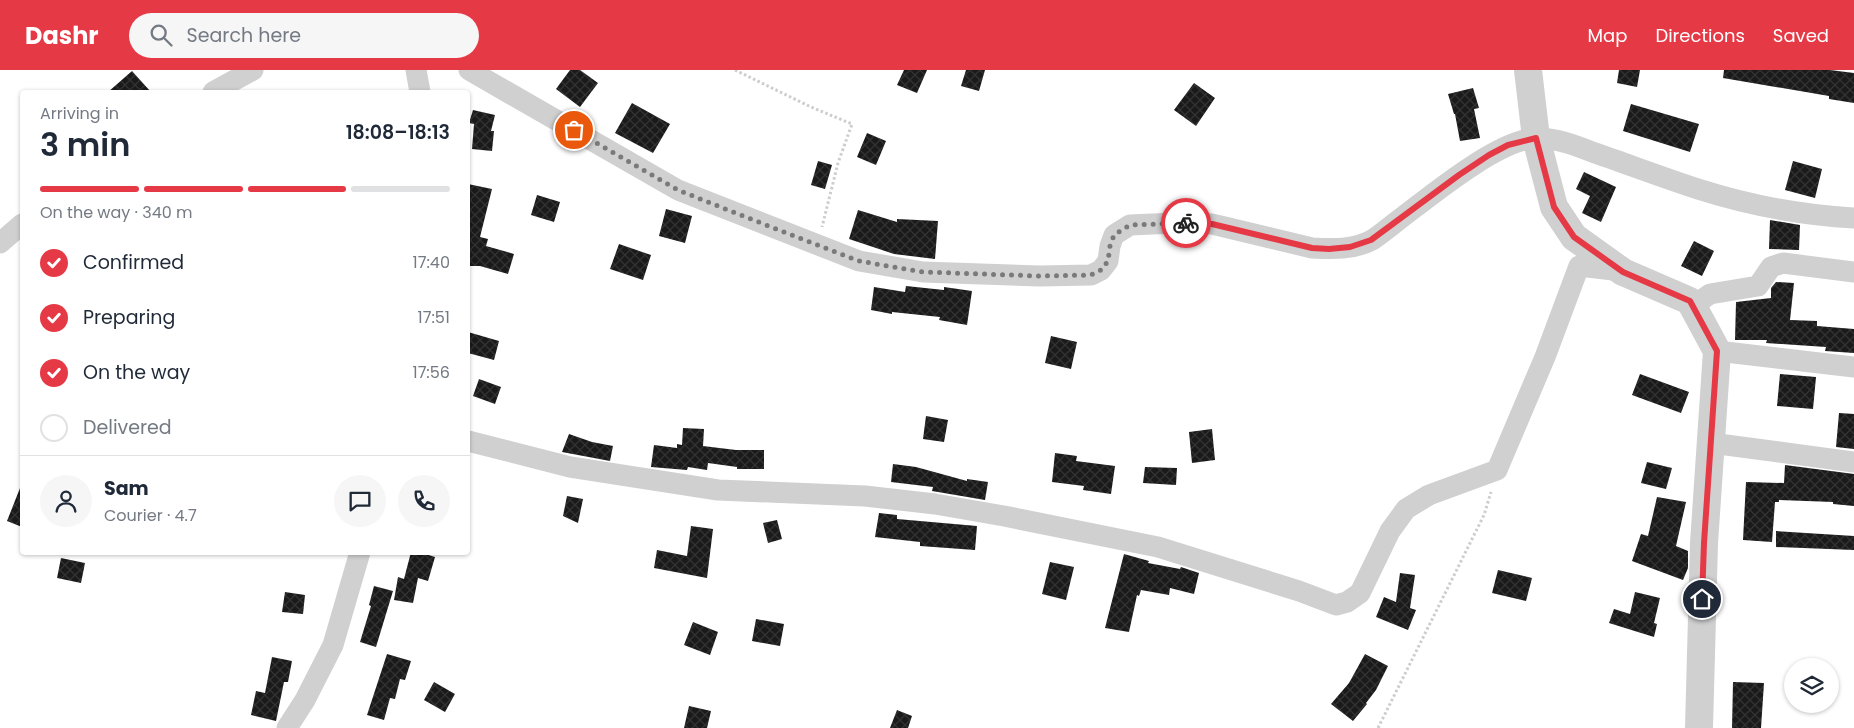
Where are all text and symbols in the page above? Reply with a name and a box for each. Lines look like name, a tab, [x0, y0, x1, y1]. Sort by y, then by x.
search box	[129, 13, 479, 58]
text: Dashr	[25, 19, 99, 52]
icon: search	[147, 21, 175, 49]
text: Search here	[187, 22, 301, 49]
text: Map	[1588, 23, 1627, 48]
text: Directions	[1655, 23, 1745, 48]
text: Saved	[1773, 23, 1829, 48]
text: Arriving in	[40, 102, 119, 125]
pin	[553, 109, 595, 151]
icon: bag	[560, 116, 588, 144]
text: 18:08–18:13	[346, 119, 450, 146]
text: 3 min	[40, 122, 130, 167]
courier	[1161, 198, 1211, 248]
text: On the way · 340 m	[40, 201, 193, 224]
icon: bike	[1172, 209, 1200, 237]
icon: check	[40, 249, 68, 277]
text: Confirmed	[83, 249, 184, 276]
text: 17:40	[413, 251, 450, 274]
icon: check	[40, 304, 68, 332]
text: Preparing	[83, 304, 175, 331]
text: 17:51	[418, 306, 450, 329]
icon: check	[40, 359, 68, 387]
text: On the way	[83, 359, 190, 386]
text: 17:56	[413, 361, 450, 384]
text: Delivered	[83, 414, 172, 441]
button: person	[40, 475, 92, 527]
text: Sam	[104, 475, 149, 502]
button: chat	[334, 475, 386, 527]
button: phone	[398, 475, 450, 527]
text: Courier · 4.7	[104, 504, 197, 527]
pin	[1681, 578, 1723, 620]
icon: home	[1688, 585, 1716, 613]
map controls	[1784, 658, 1839, 713]
button: layers	[1784, 658, 1839, 713]

